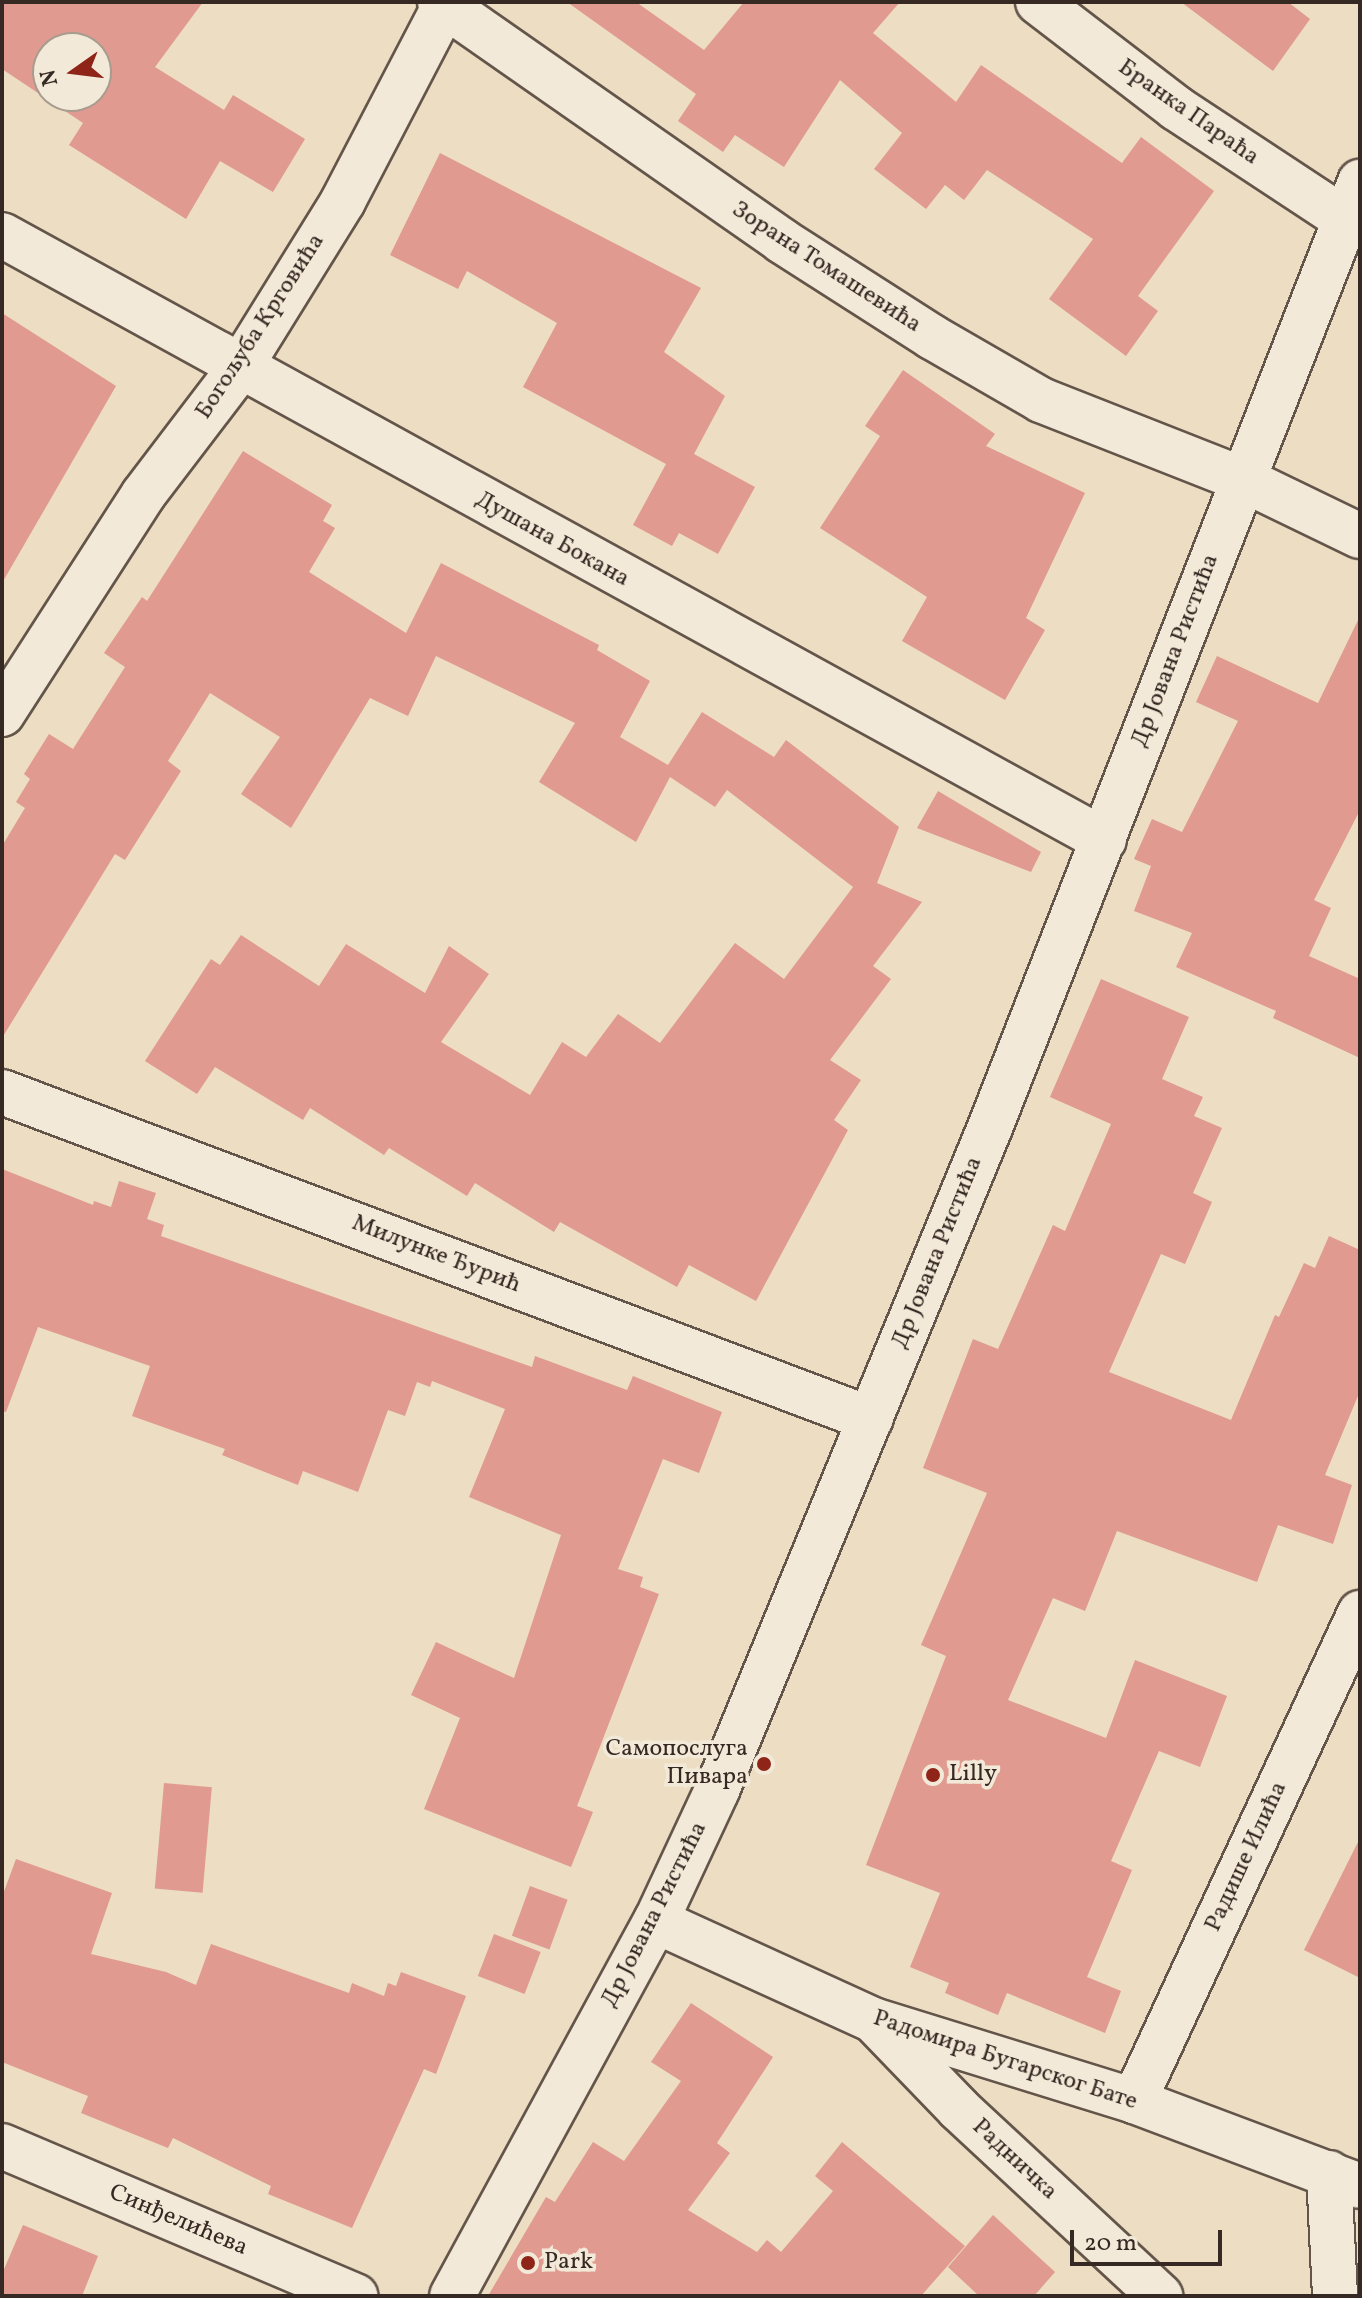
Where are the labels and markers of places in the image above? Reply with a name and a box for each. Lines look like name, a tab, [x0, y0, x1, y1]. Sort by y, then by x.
place label: Самопослуга Пивара	[605, 1736, 748, 1792]
marker: Самопослуга Пивара	[755, 1755, 773, 1773]
place label: Lilly	[949, 1761, 997, 1789]
marker: Lilly	[924, 1766, 942, 1784]
place label: Park	[544, 2249, 593, 2277]
marker: Park	[519, 2254, 537, 2272]

